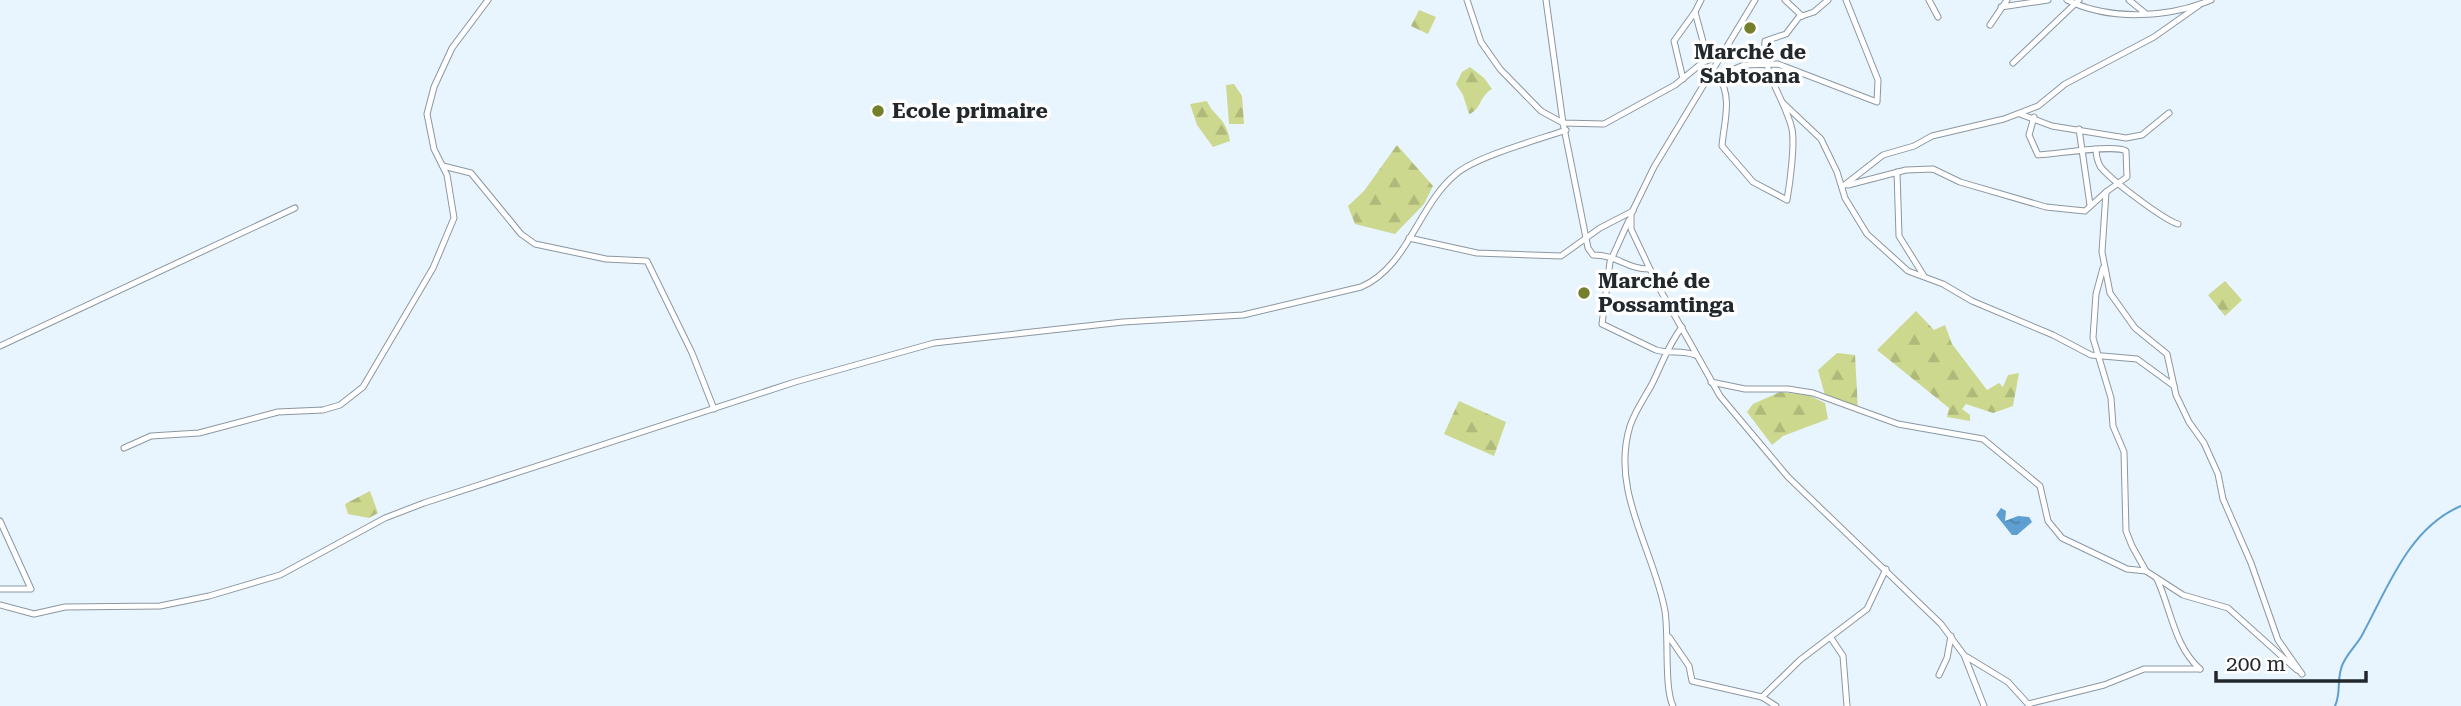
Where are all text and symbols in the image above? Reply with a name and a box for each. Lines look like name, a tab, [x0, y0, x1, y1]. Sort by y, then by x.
marker: Marché de Sabtoana	[1742, 20, 1758, 36]
place label: Marché de Sabtoana	[1694, 40, 1806, 88]
place label: Ecole primaire	[892, 99, 1048, 123]
marker: Ecole primaire	[870, 103, 886, 119]
place label: Marché de Possamtinga	[1598, 269, 1735, 317]
marker: Marché de Possamtinga	[1576, 285, 1592, 301]
scale bar	[2216, 640, 2366, 684]
text: 200 m	[2226, 652, 2286, 676]

